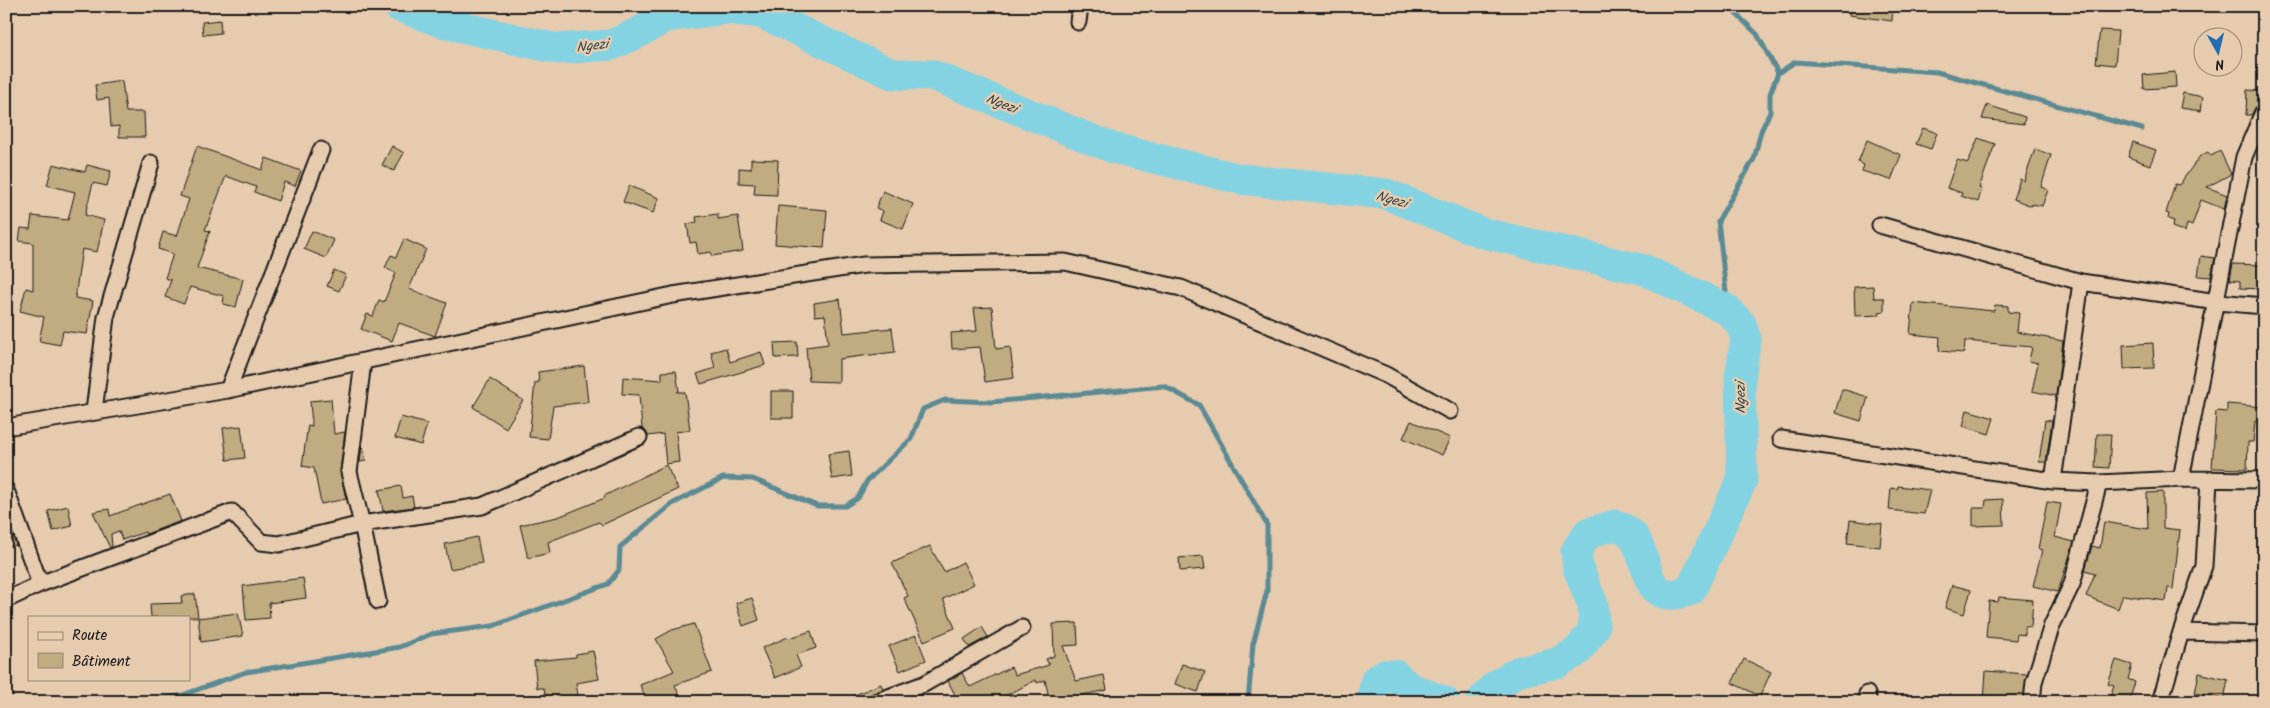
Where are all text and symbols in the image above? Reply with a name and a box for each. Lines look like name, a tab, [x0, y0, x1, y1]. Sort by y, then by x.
north arrow	[2192, 28, 2242, 78]
water label: Ngezi	[575, 33, 612, 59]
text: N	[2214, 52, 2226, 75]
water label: Ngezi	[983, 88, 1023, 121]
water label: Ngezi	[1373, 185, 1413, 216]
water label: Ngezi	[1730, 379, 1752, 414]
legend	[28, 616, 190, 680]
text: Route	[72, 624, 108, 648]
text: Bâtiment	[72, 650, 131, 674]

